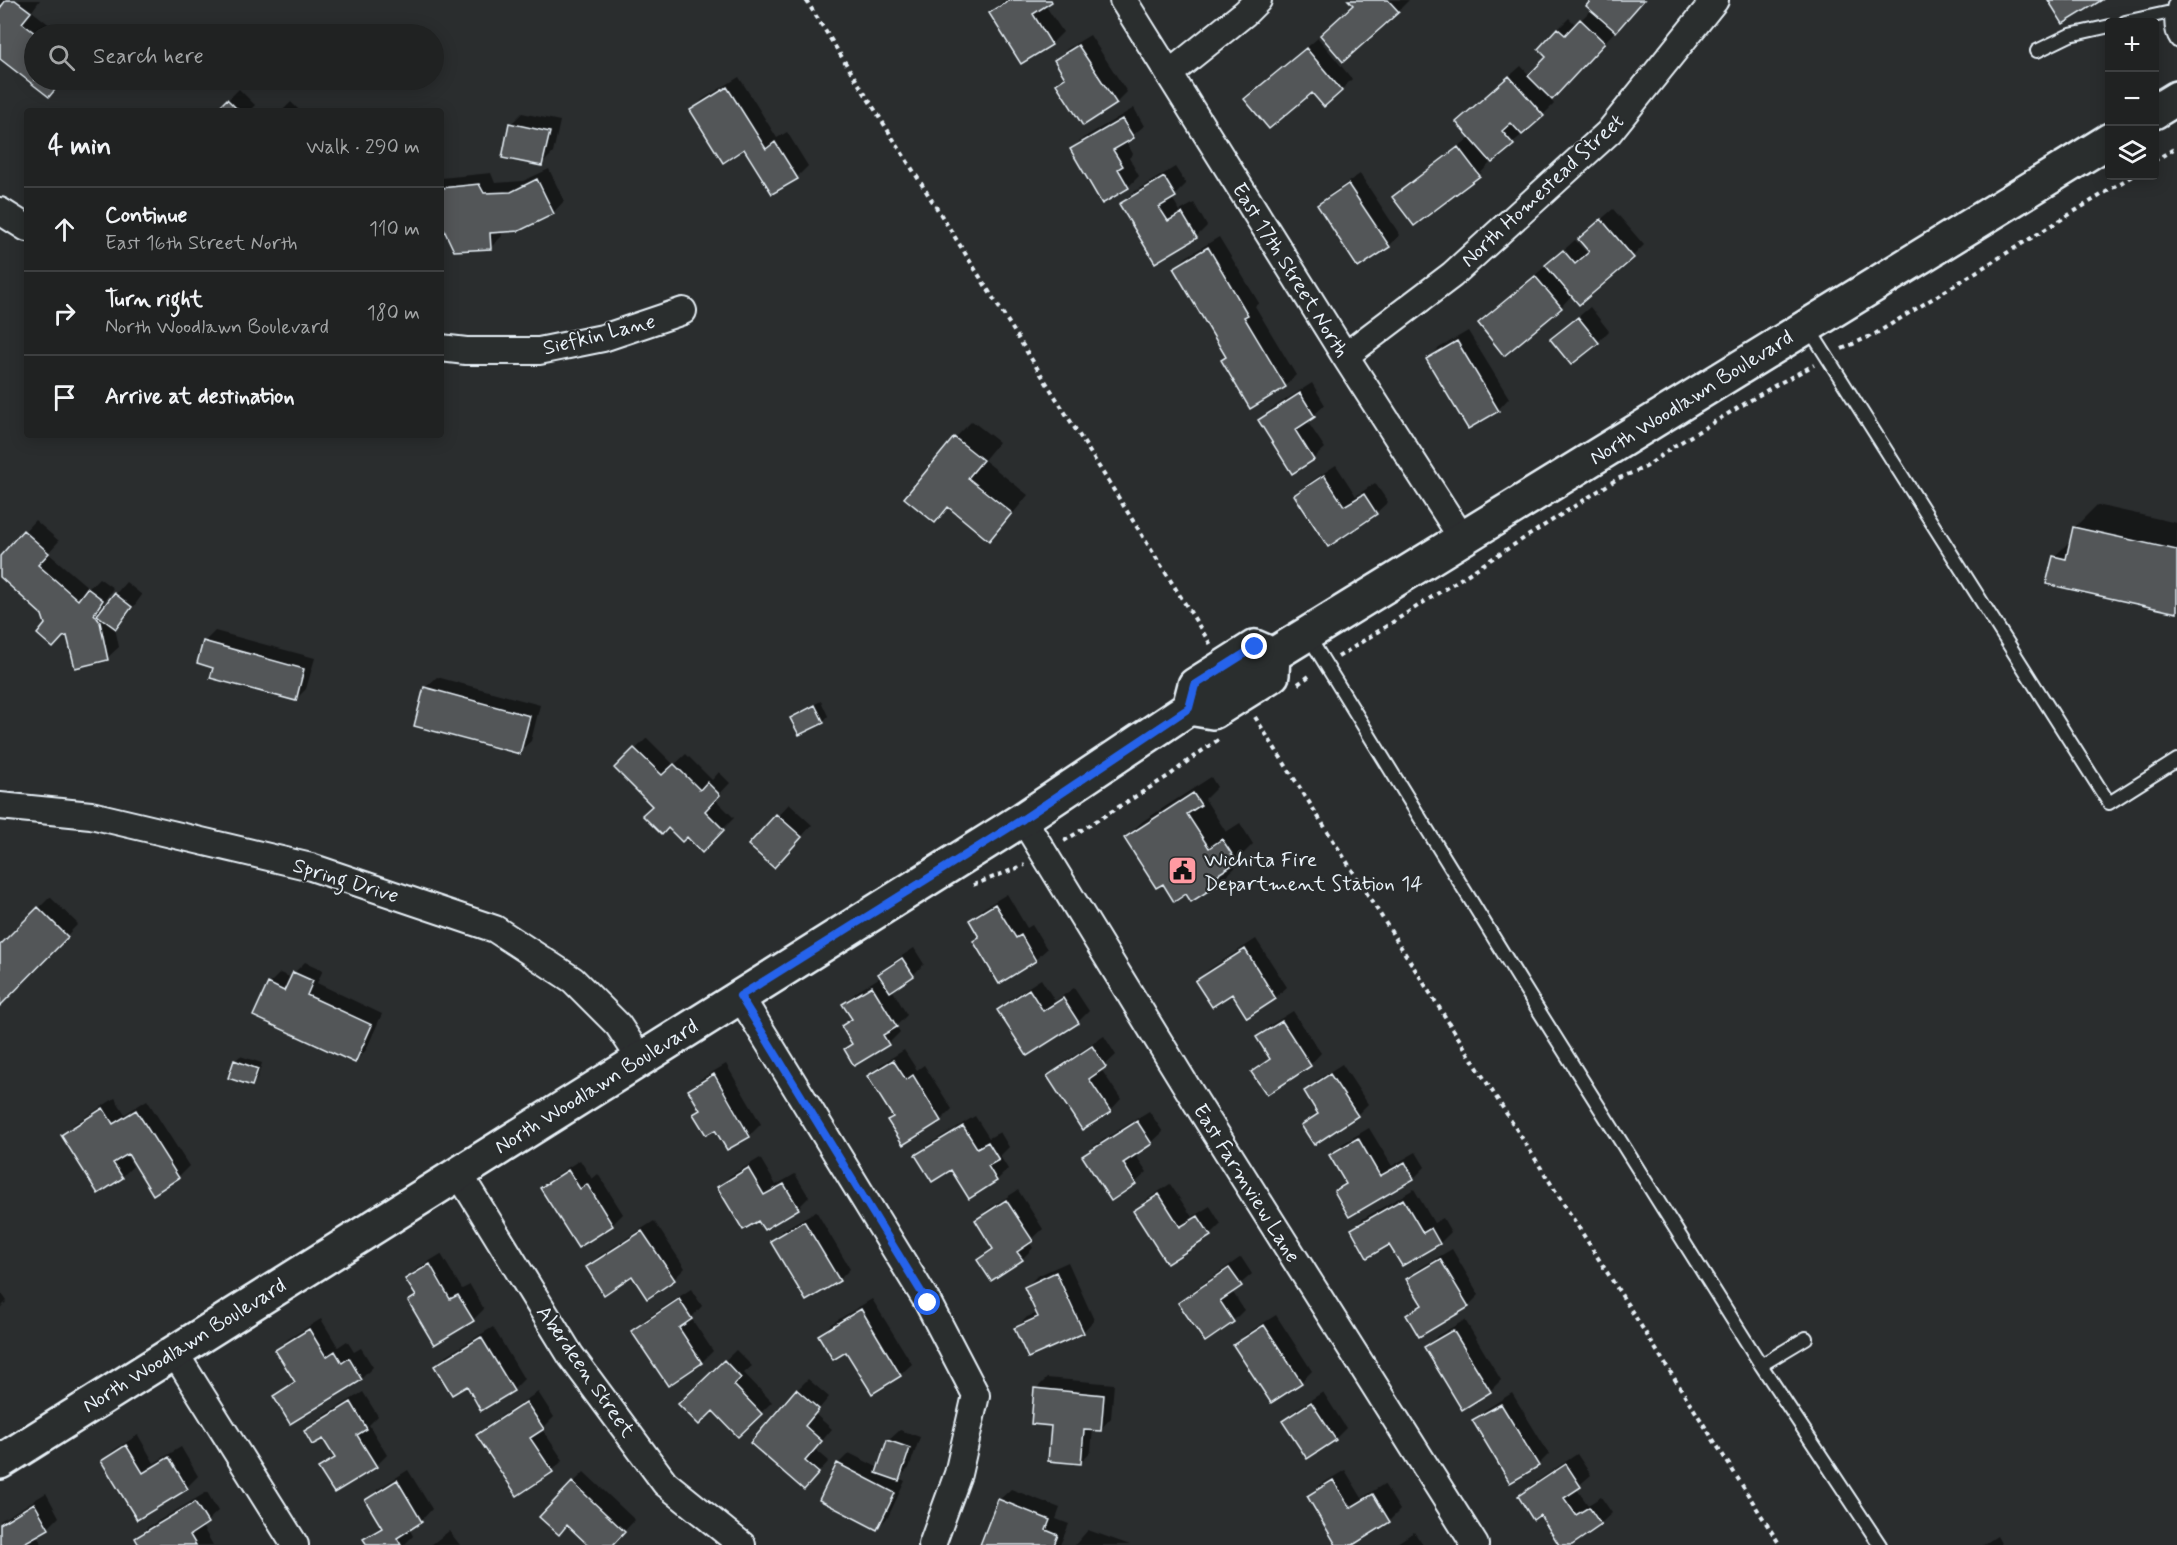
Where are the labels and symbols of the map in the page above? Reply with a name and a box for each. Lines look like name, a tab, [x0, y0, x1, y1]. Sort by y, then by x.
street label: North Homestead Street	[1455, 108, 1630, 274]
street label: East 17th Street North	[1225, 178, 1355, 363]
street label: Siefkin Lane	[540, 308, 658, 362]
street label: North Woodlawn Boulevard	[1584, 324, 1799, 472]
route end	[1241, 633, 1267, 659]
place label: Wichita Fire Department Station 14	[1204, 846, 1423, 898]
street label: Spring Drive	[289, 852, 402, 912]
public building icon: Wichita Fire Department Station 14	[1167, 855, 1199, 887]
street label: North Woodlawn Boulevard	[489, 1013, 704, 1161]
street label: East Farmview Lane	[1186, 1099, 1306, 1268]
street label: North Woodlawn Boulevard	[77, 1272, 292, 1420]
route start	[914, 1289, 940, 1315]
street label: Aberdeen Street	[529, 1300, 641, 1444]

